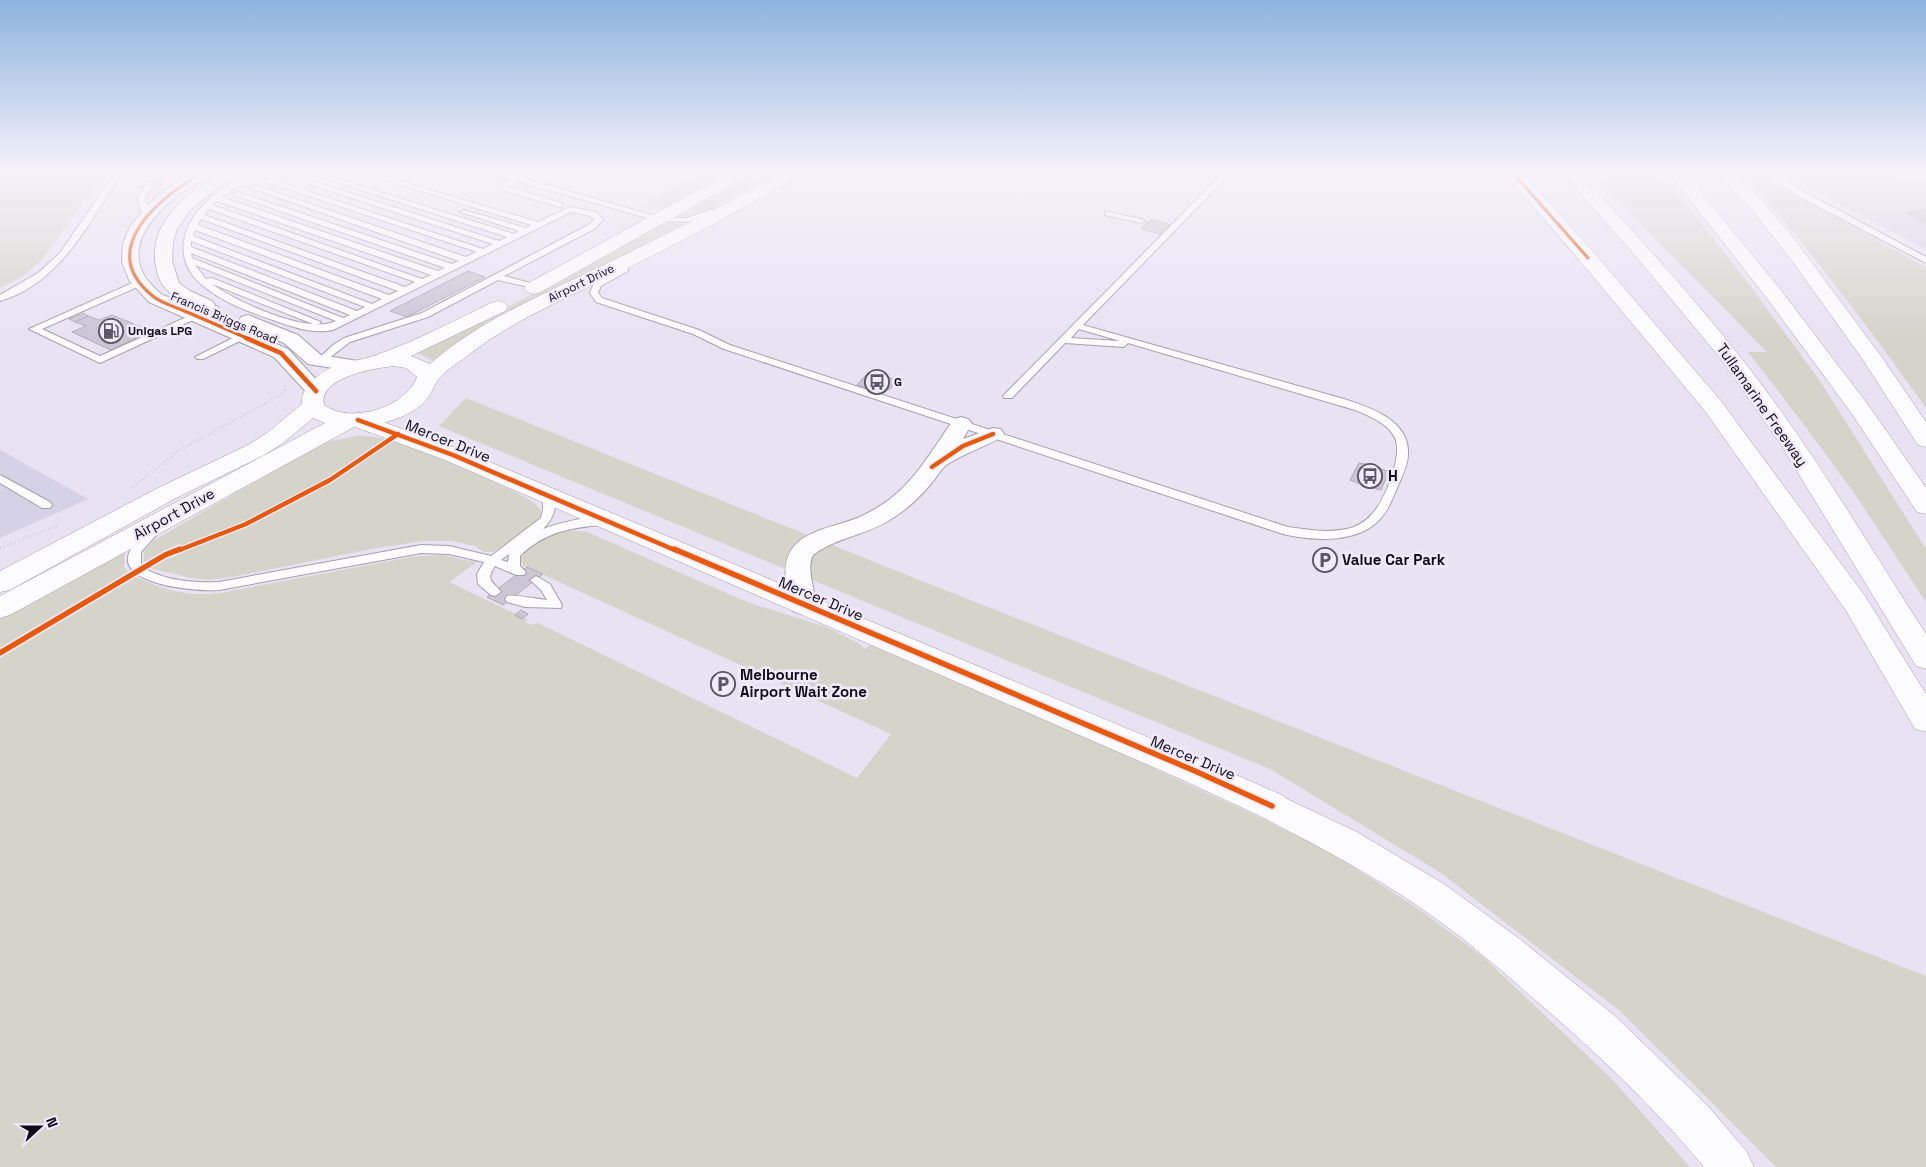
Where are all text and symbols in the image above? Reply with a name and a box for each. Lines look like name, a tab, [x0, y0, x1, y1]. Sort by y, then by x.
street label: Airport Drive	[545, 260, 617, 306]
street label: Francis Briggs Road	[168, 288, 280, 348]
fuel station icon: Unigas LPG	[98, 318, 124, 344]
place label: Unigas LPG	[128, 323, 192, 339]
street label: Tullamarine Freeway	[1713, 339, 1812, 470]
bus stop icon: G	[864, 369, 890, 395]
place label: G	[894, 374, 902, 390]
street label: Mercer Drive	[403, 415, 494, 466]
bus stop icon: H	[1357, 463, 1383, 489]
place label: H	[1388, 466, 1398, 485]
street label: Airport Drive	[130, 483, 218, 544]
parking icon: Value Car Park	[1312, 547, 1338, 573]
place label: Value Car Park	[1342, 550, 1446, 569]
street label: Mercer Drive	[776, 572, 867, 625]
place label: Melbourne Airport Wait Zone	[740, 665, 867, 701]
parking icon: Melbourne Airport Wait Zone	[710, 671, 736, 697]
street label: Mercer Drive	[1148, 731, 1239, 784]
north arrow	[15, 1102, 65, 1152]
text: N	[42, 1115, 62, 1130]

